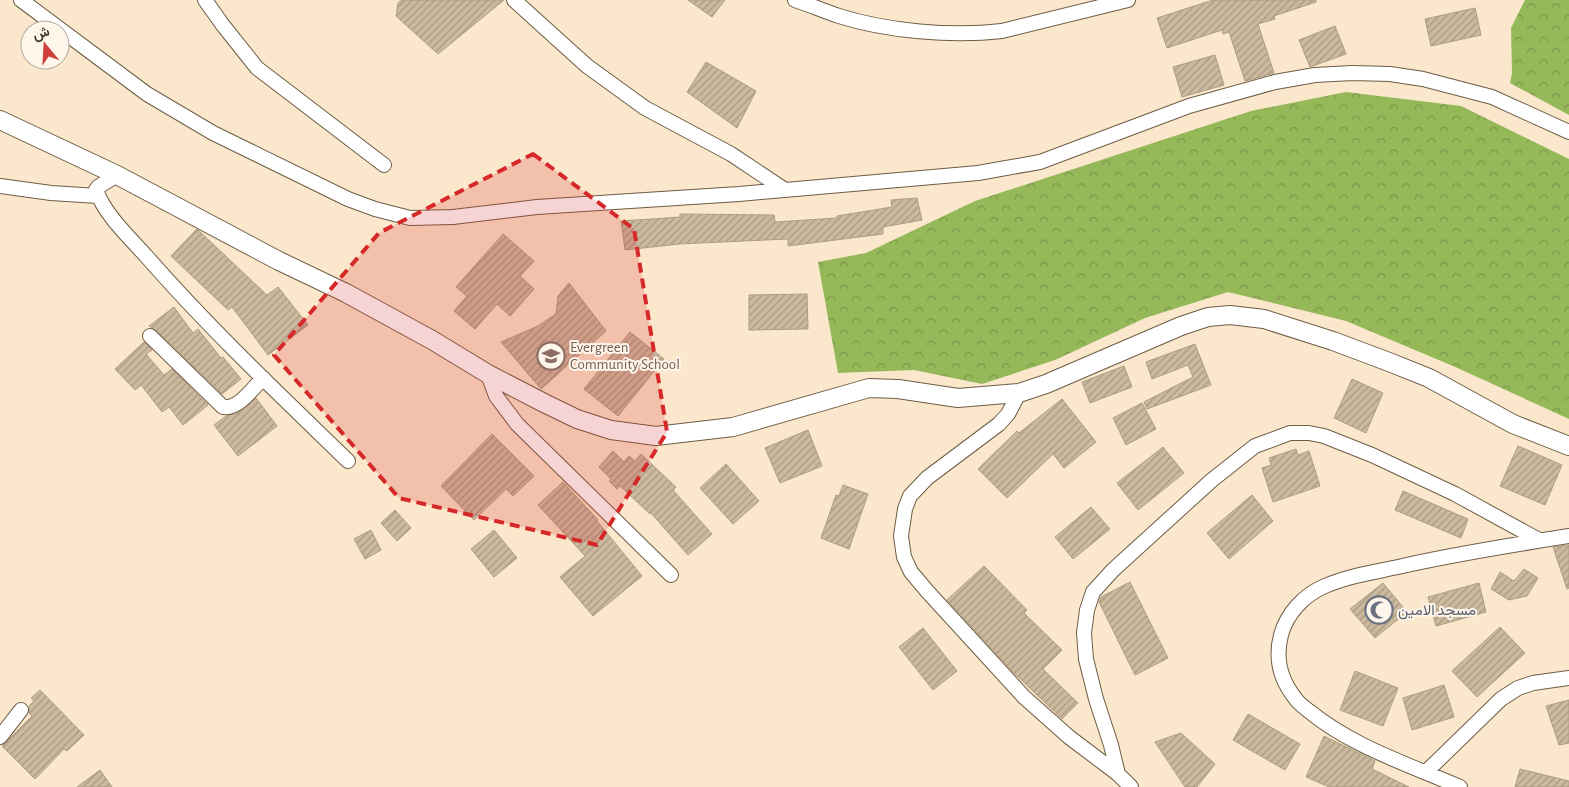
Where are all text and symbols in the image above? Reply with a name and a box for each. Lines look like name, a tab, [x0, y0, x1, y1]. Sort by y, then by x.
north arrow	[20, 20, 70, 70]
text: ش	[31, 24, 52, 44]
place label: Evergreen Community School	[570, 340, 680, 372]
school or university icon: Evergreen Community School	[536, 341, 566, 371]
mosque icon: مسجد الامين	[1364, 595, 1394, 625]
place label: مسجد الامين	[1398, 603, 1476, 620]

